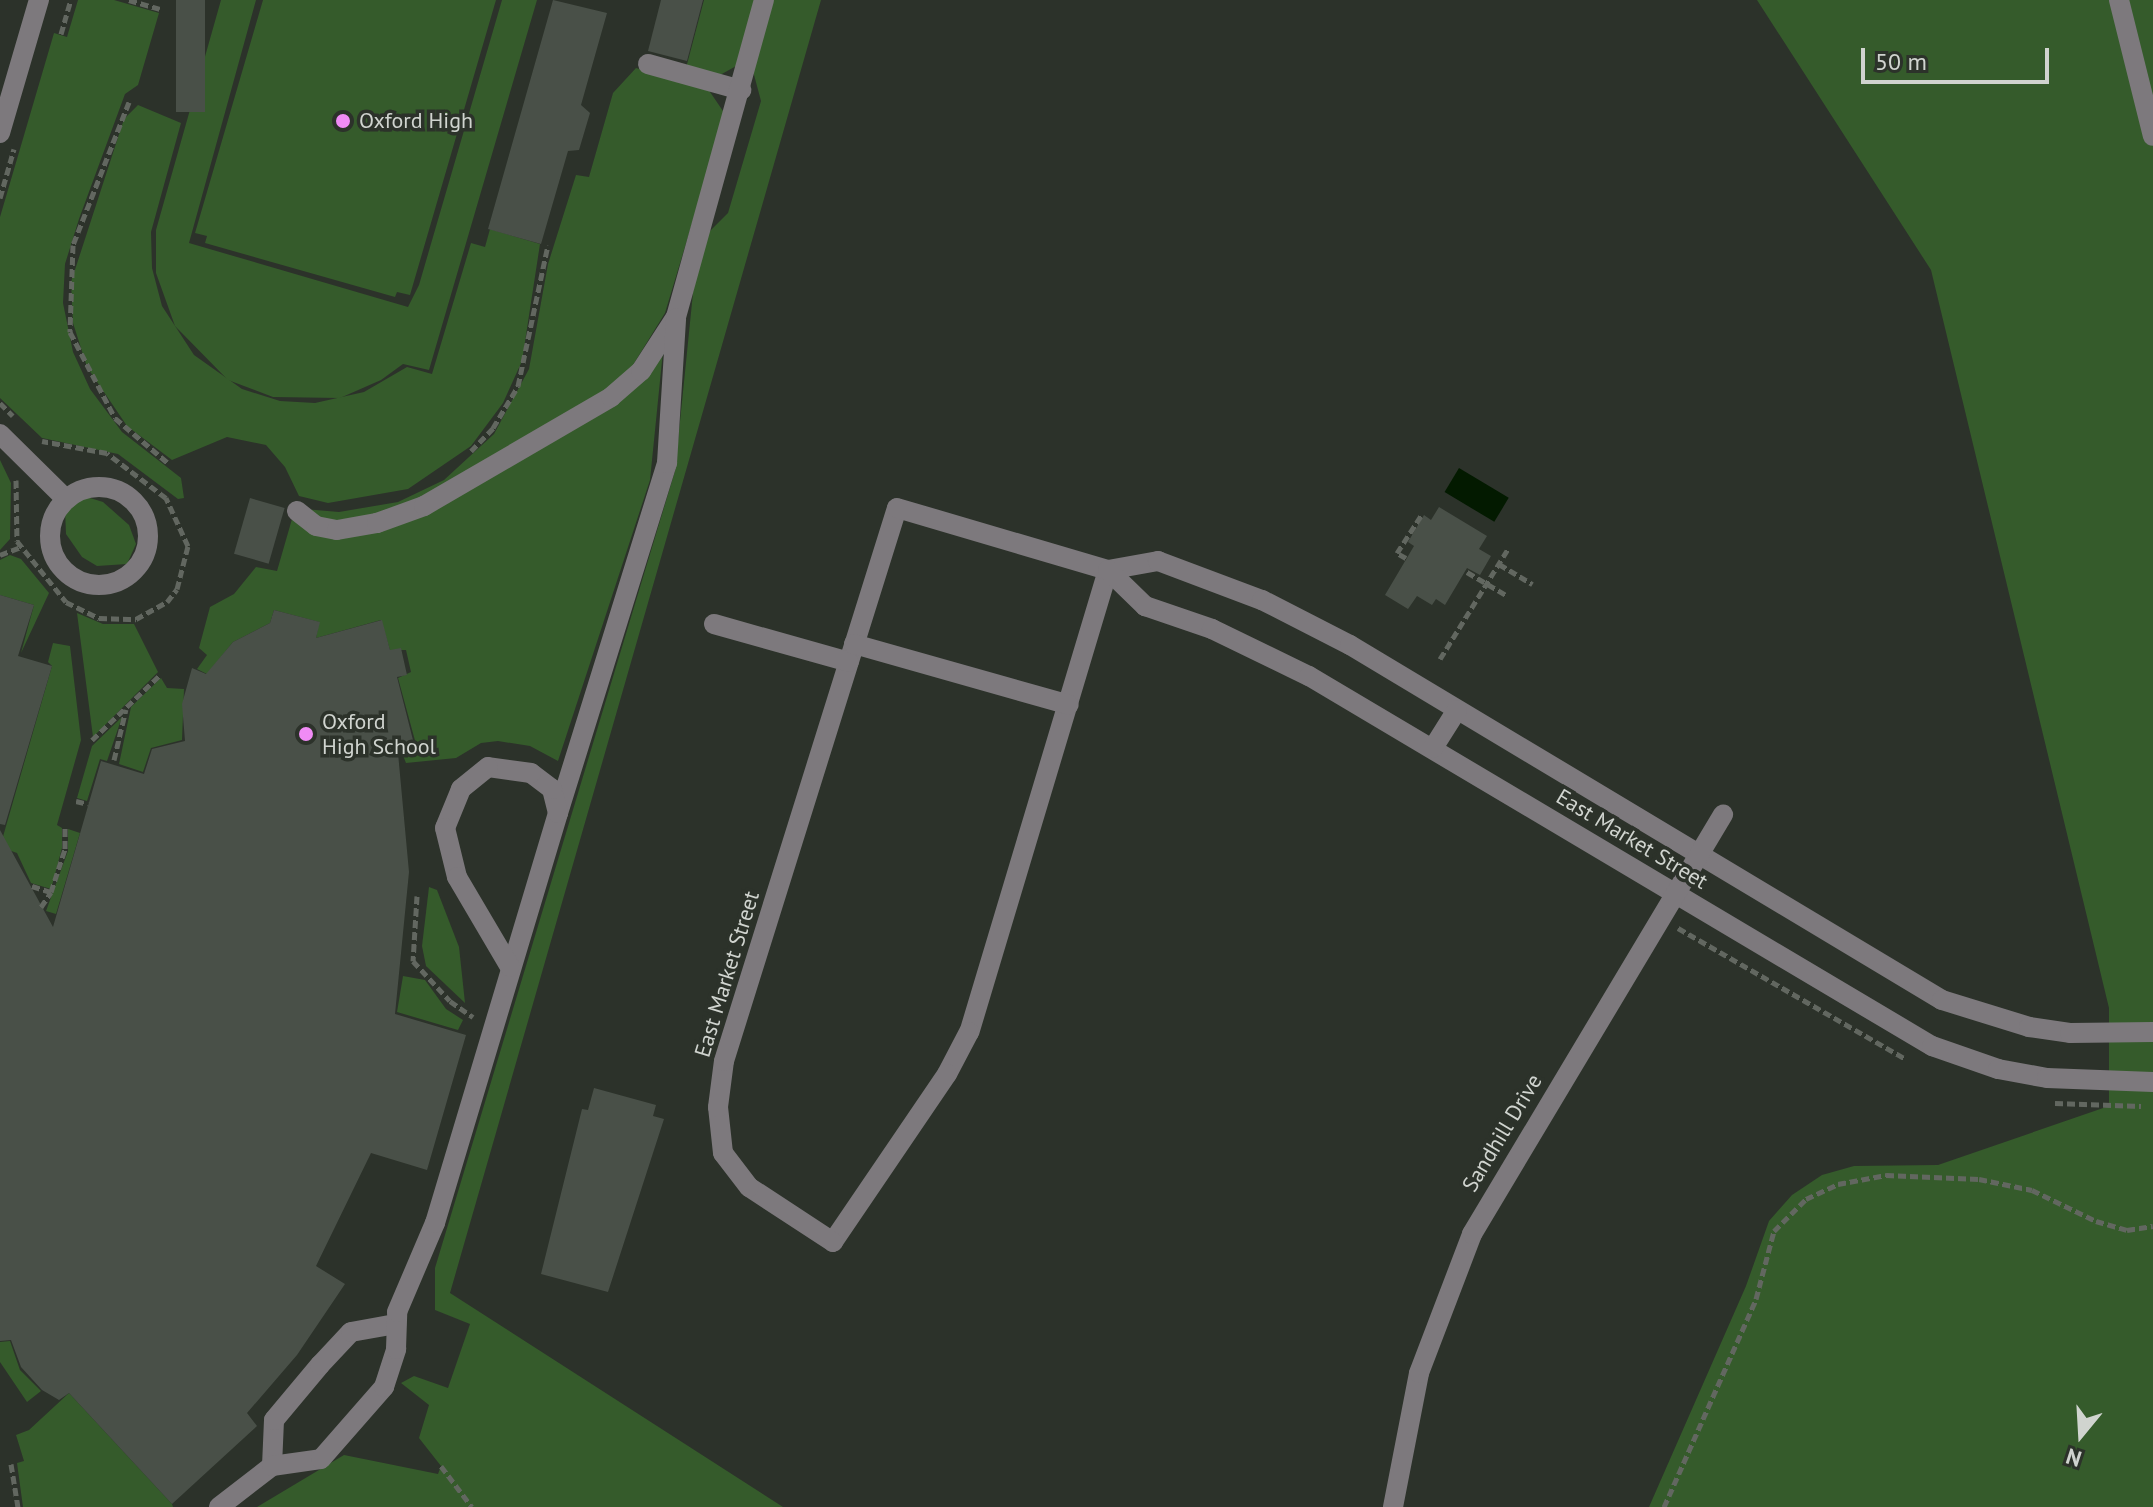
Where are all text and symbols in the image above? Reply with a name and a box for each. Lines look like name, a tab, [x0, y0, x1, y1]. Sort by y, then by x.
scale bar	[1865, 32, 2053, 82]
text: 50 m	[1875, 46, 1927, 77]
place label: Oxford High	[359, 108, 473, 134]
marker: Oxford High	[334, 112, 352, 130]
place label: Oxford High School	[322, 708, 436, 760]
marker: Oxford High School	[297, 725, 315, 743]
street label: East Market Street	[1551, 783, 1713, 895]
street label: East Market Street	[689, 888, 765, 1060]
street label: Sandhill Drive	[1457, 1069, 1547, 1197]
north arrow	[2041, 1395, 2121, 1475]
text: N	[2062, 1442, 2085, 1473]

